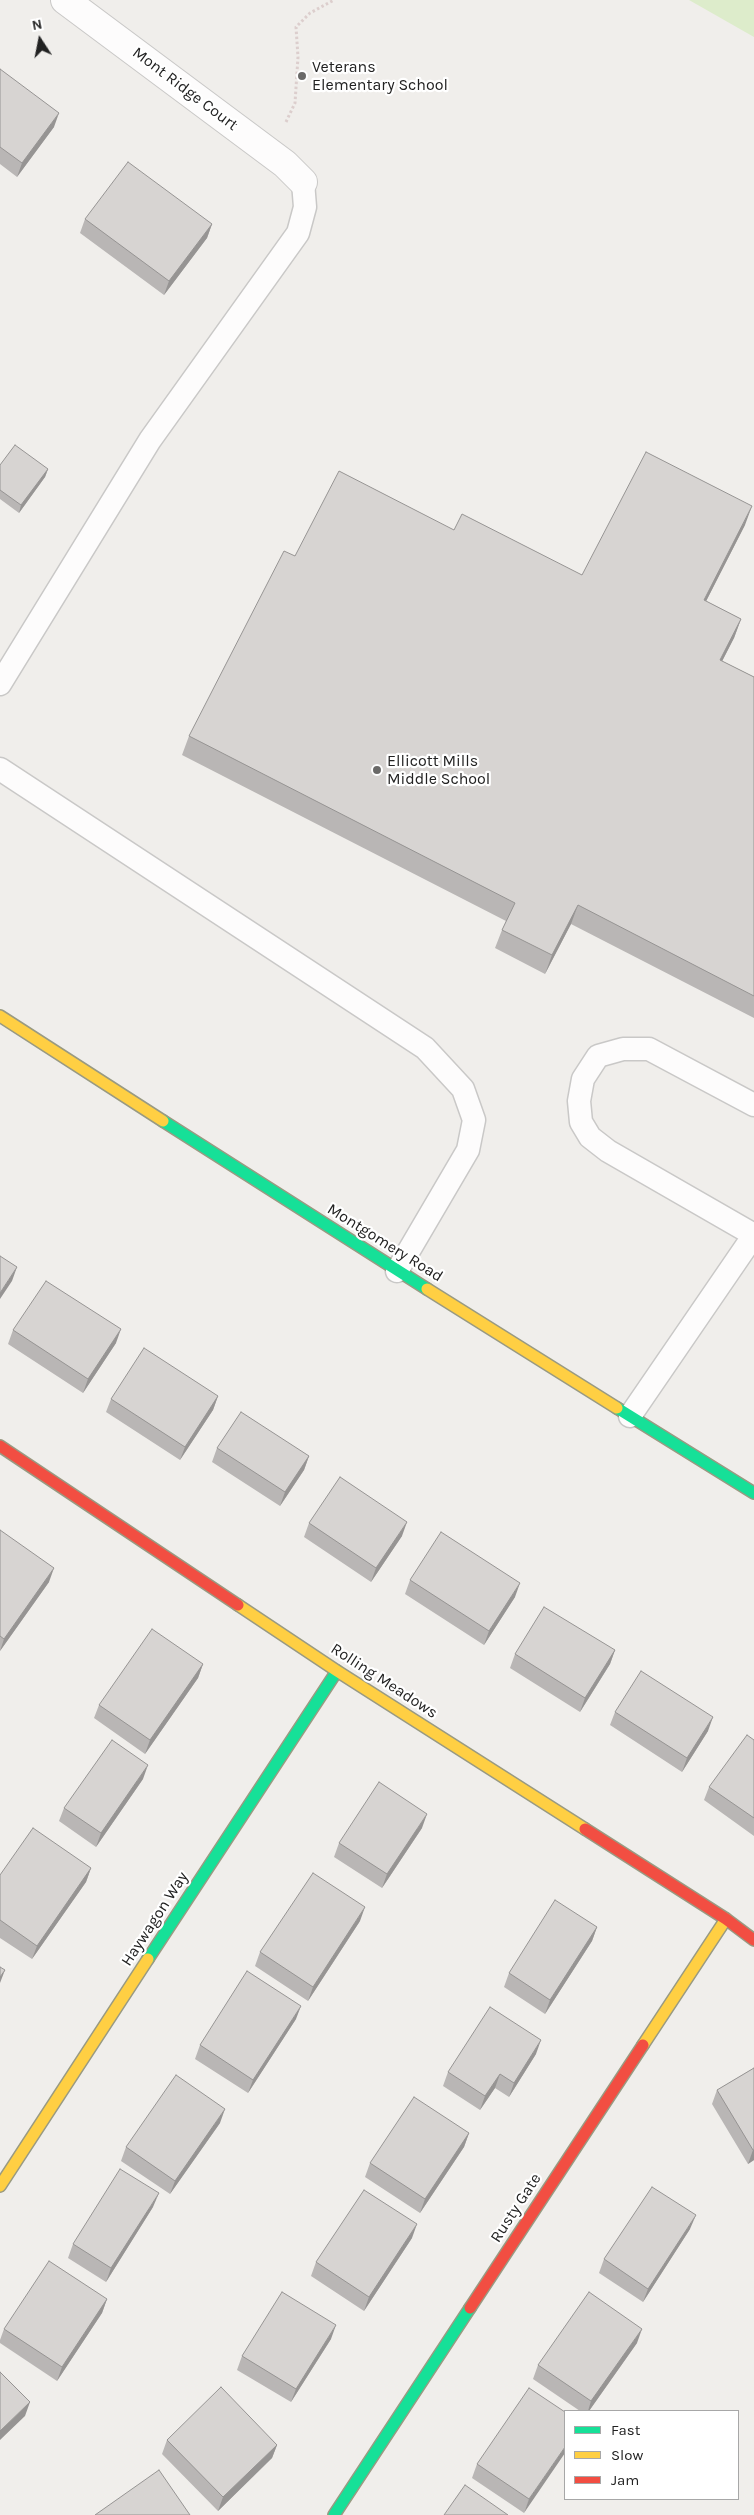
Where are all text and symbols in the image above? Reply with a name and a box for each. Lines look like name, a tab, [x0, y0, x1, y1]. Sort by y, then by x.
north arrow	[15, 15, 65, 65]
text: N	[30, 15, 44, 34]
street label: Mont Ridge Court	[129, 43, 241, 135]
place label: Veterans Elementary School	[312, 57, 448, 95]
marker: Veterans Elementary School	[296, 70, 308, 82]
place label: Ellicott Mills Middle School	[387, 751, 490, 789]
marker: Ellicott Mills Middle School	[371, 764, 383, 776]
street label: Montgomery Road	[324, 1200, 446, 1286]
street label: Rolling Meadows	[327, 1639, 441, 1723]
street label: Haywagon Way	[117, 1868, 193, 1970]
street label: Rusty Gate	[487, 2170, 545, 2246]
legend	[564, 2410, 739, 2500]
text: Fast	[611, 2421, 640, 2439]
text: Slow	[611, 2446, 643, 2464]
text: Jam	[611, 2471, 639, 2489]

